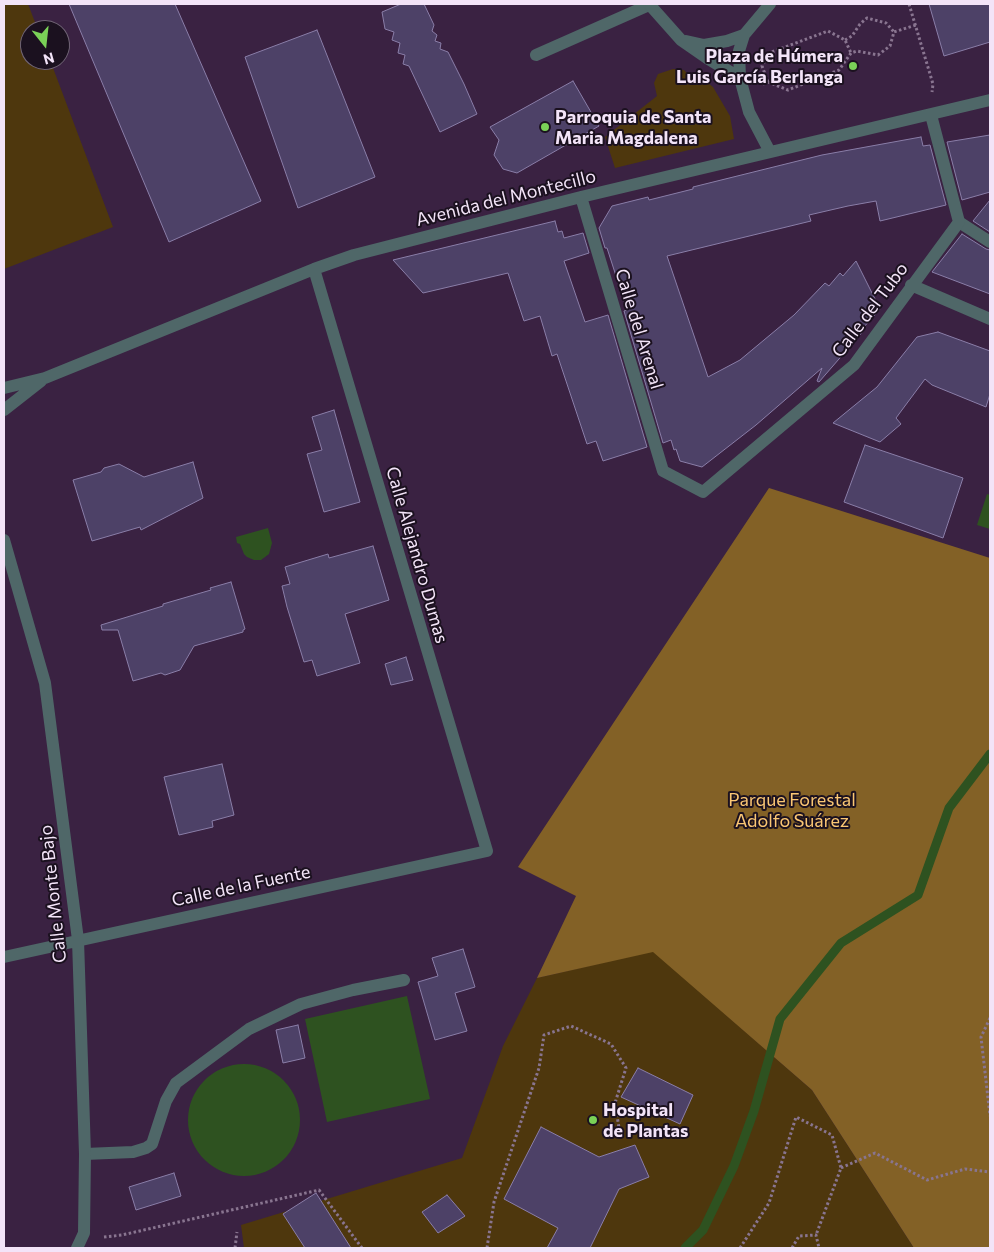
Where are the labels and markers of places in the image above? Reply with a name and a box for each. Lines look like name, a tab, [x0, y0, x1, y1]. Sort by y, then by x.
place label: Plaza de Húmera Luis García Berlanga	[676, 45, 843, 88]
marker: Plaza de Húmera Luis García Berlanga	[847, 60, 859, 72]
place label: Parroquia de Santa Maria Magdalena	[555, 106, 712, 148]
marker: Parroquia de Santa Maria Magdalena	[539, 121, 551, 133]
place label: Hospital de Plantas	[603, 1099, 688, 1142]
marker: Hospital de Plantas	[587, 1114, 599, 1126]

